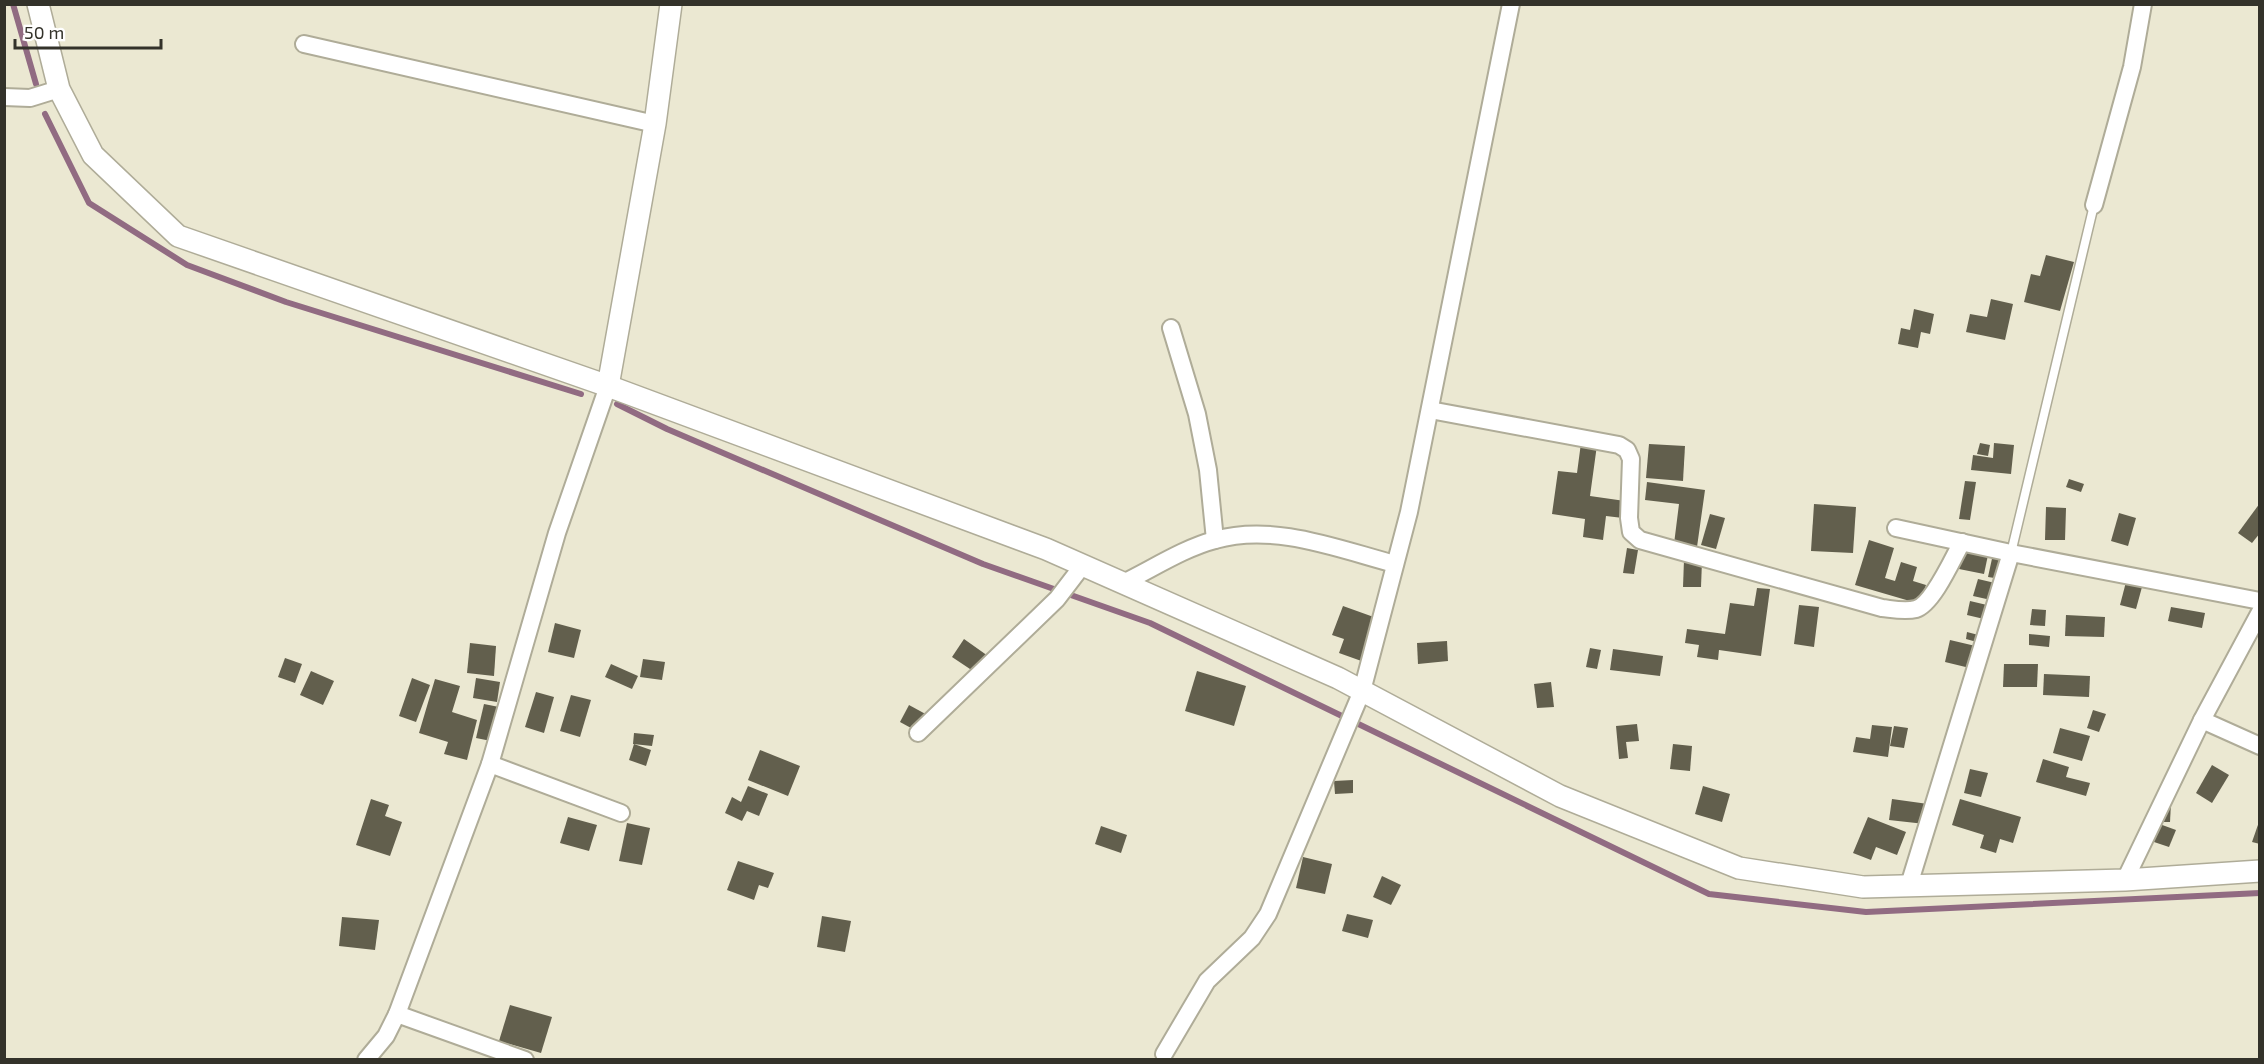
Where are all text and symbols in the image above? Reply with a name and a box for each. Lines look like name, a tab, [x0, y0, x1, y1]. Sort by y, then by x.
scale bar	[15, 12, 160, 50]
text: 50 m	[24, 21, 64, 43]

